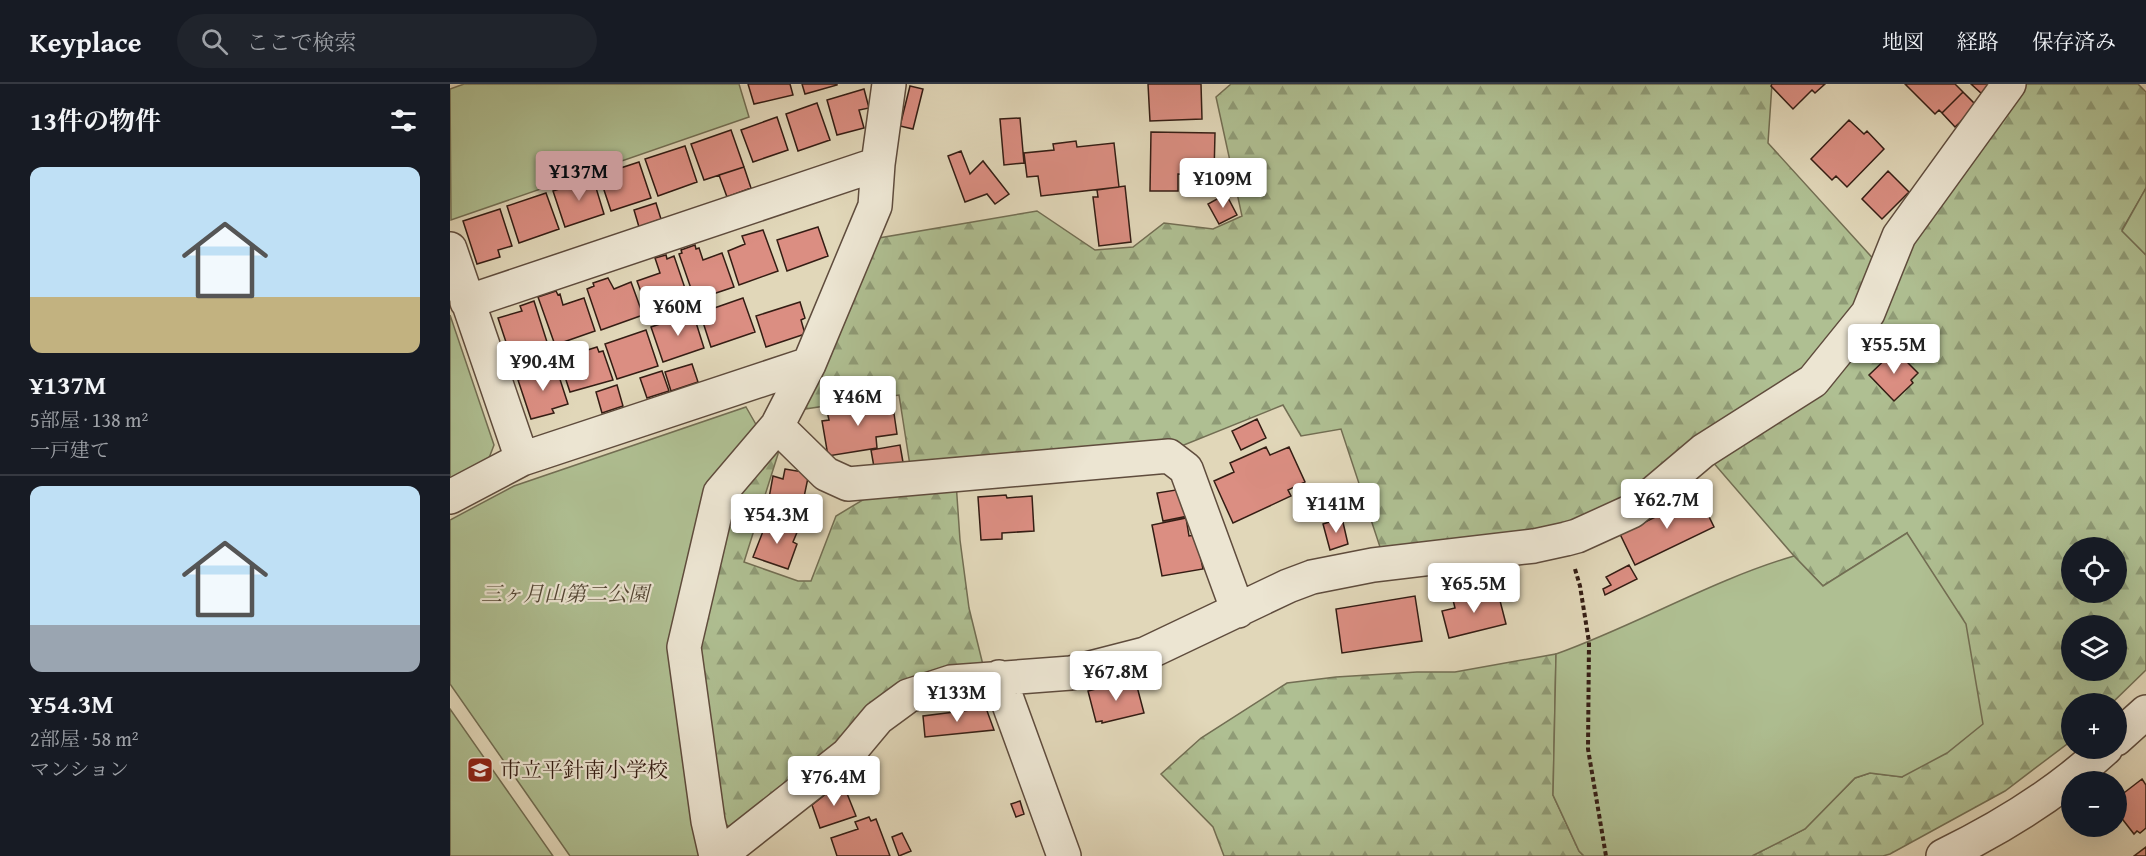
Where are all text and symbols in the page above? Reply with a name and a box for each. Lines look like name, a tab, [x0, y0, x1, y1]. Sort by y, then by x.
search box	[177, 14, 597, 68]
text: Keyplace	[30, 21, 141, 62]
icon: search	[198, 25, 231, 58]
text: ここで検索	[246, 26, 356, 58]
text: 地図	[1882, 26, 1924, 57]
text: 経路	[1957, 26, 1999, 57]
text: 保存済み	[2032, 26, 2116, 57]
text: 13件の物件	[30, 101, 161, 140]
icon: filters	[387, 104, 420, 137]
pin: ¥137M	[537, 151, 621, 202]
text: ¥137M	[550, 156, 608, 185]
pin: ¥109M	[1181, 158, 1265, 209]
text: ¥109M	[1194, 163, 1252, 192]
icon: home	[171, 206, 279, 314]
pin: ¥60M	[642, 286, 714, 337]
text: ¥60M	[654, 291, 702, 320]
pin: ¥55.5M	[1845, 324, 1943, 375]
text: ¥55.5M	[1862, 329, 1926, 358]
pin: ¥90.4M	[494, 341, 592, 392]
text: ¥90.4M	[511, 346, 575, 375]
text: ¥137M	[30, 365, 106, 404]
pin: ¥46M	[822, 376, 894, 427]
text: ¥46M	[834, 381, 882, 410]
text: 5部屋 · 138 m²	[30, 405, 148, 434]
text: 一戸建て	[30, 435, 110, 464]
pin: ¥62.7M	[1618, 479, 1716, 530]
pin: ¥141M	[1294, 483, 1378, 534]
text: ¥62.7M	[1635, 484, 1699, 513]
text: ¥141M	[1307, 488, 1365, 517]
pin: ¥54.3M	[728, 494, 826, 545]
text: ¥54.3M	[745, 499, 809, 528]
icon: home	[171, 525, 279, 633]
map controls	[2061, 537, 2127, 837]
button: locate	[2061, 537, 2127, 603]
pin: ¥65.5M	[1425, 563, 1523, 614]
text: ¥65.5M	[1442, 568, 1506, 597]
park label: 三ヶ月山第二公園	[481, 578, 652, 609]
button: layers	[2061, 615, 2127, 681]
pin: ¥67.8M	[1067, 651, 1165, 702]
text: ¥67.8M	[1084, 656, 1148, 685]
pin: ¥133M	[915, 672, 999, 723]
text: ¥133M	[928, 677, 986, 706]
text: ¥54.3M	[30, 684, 114, 723]
button: +	[2061, 693, 2127, 759]
text: 2部屋 · 58 m²	[30, 724, 139, 753]
text: マンション	[30, 754, 129, 783]
place label: 市立平針南小学校	[500, 754, 668, 785]
school or university icon: 市立平針南小学校	[465, 755, 495, 785]
pin: ¥76.4M	[785, 756, 883, 807]
text: ¥76.4M	[802, 761, 866, 790]
button: −	[2061, 771, 2127, 837]

